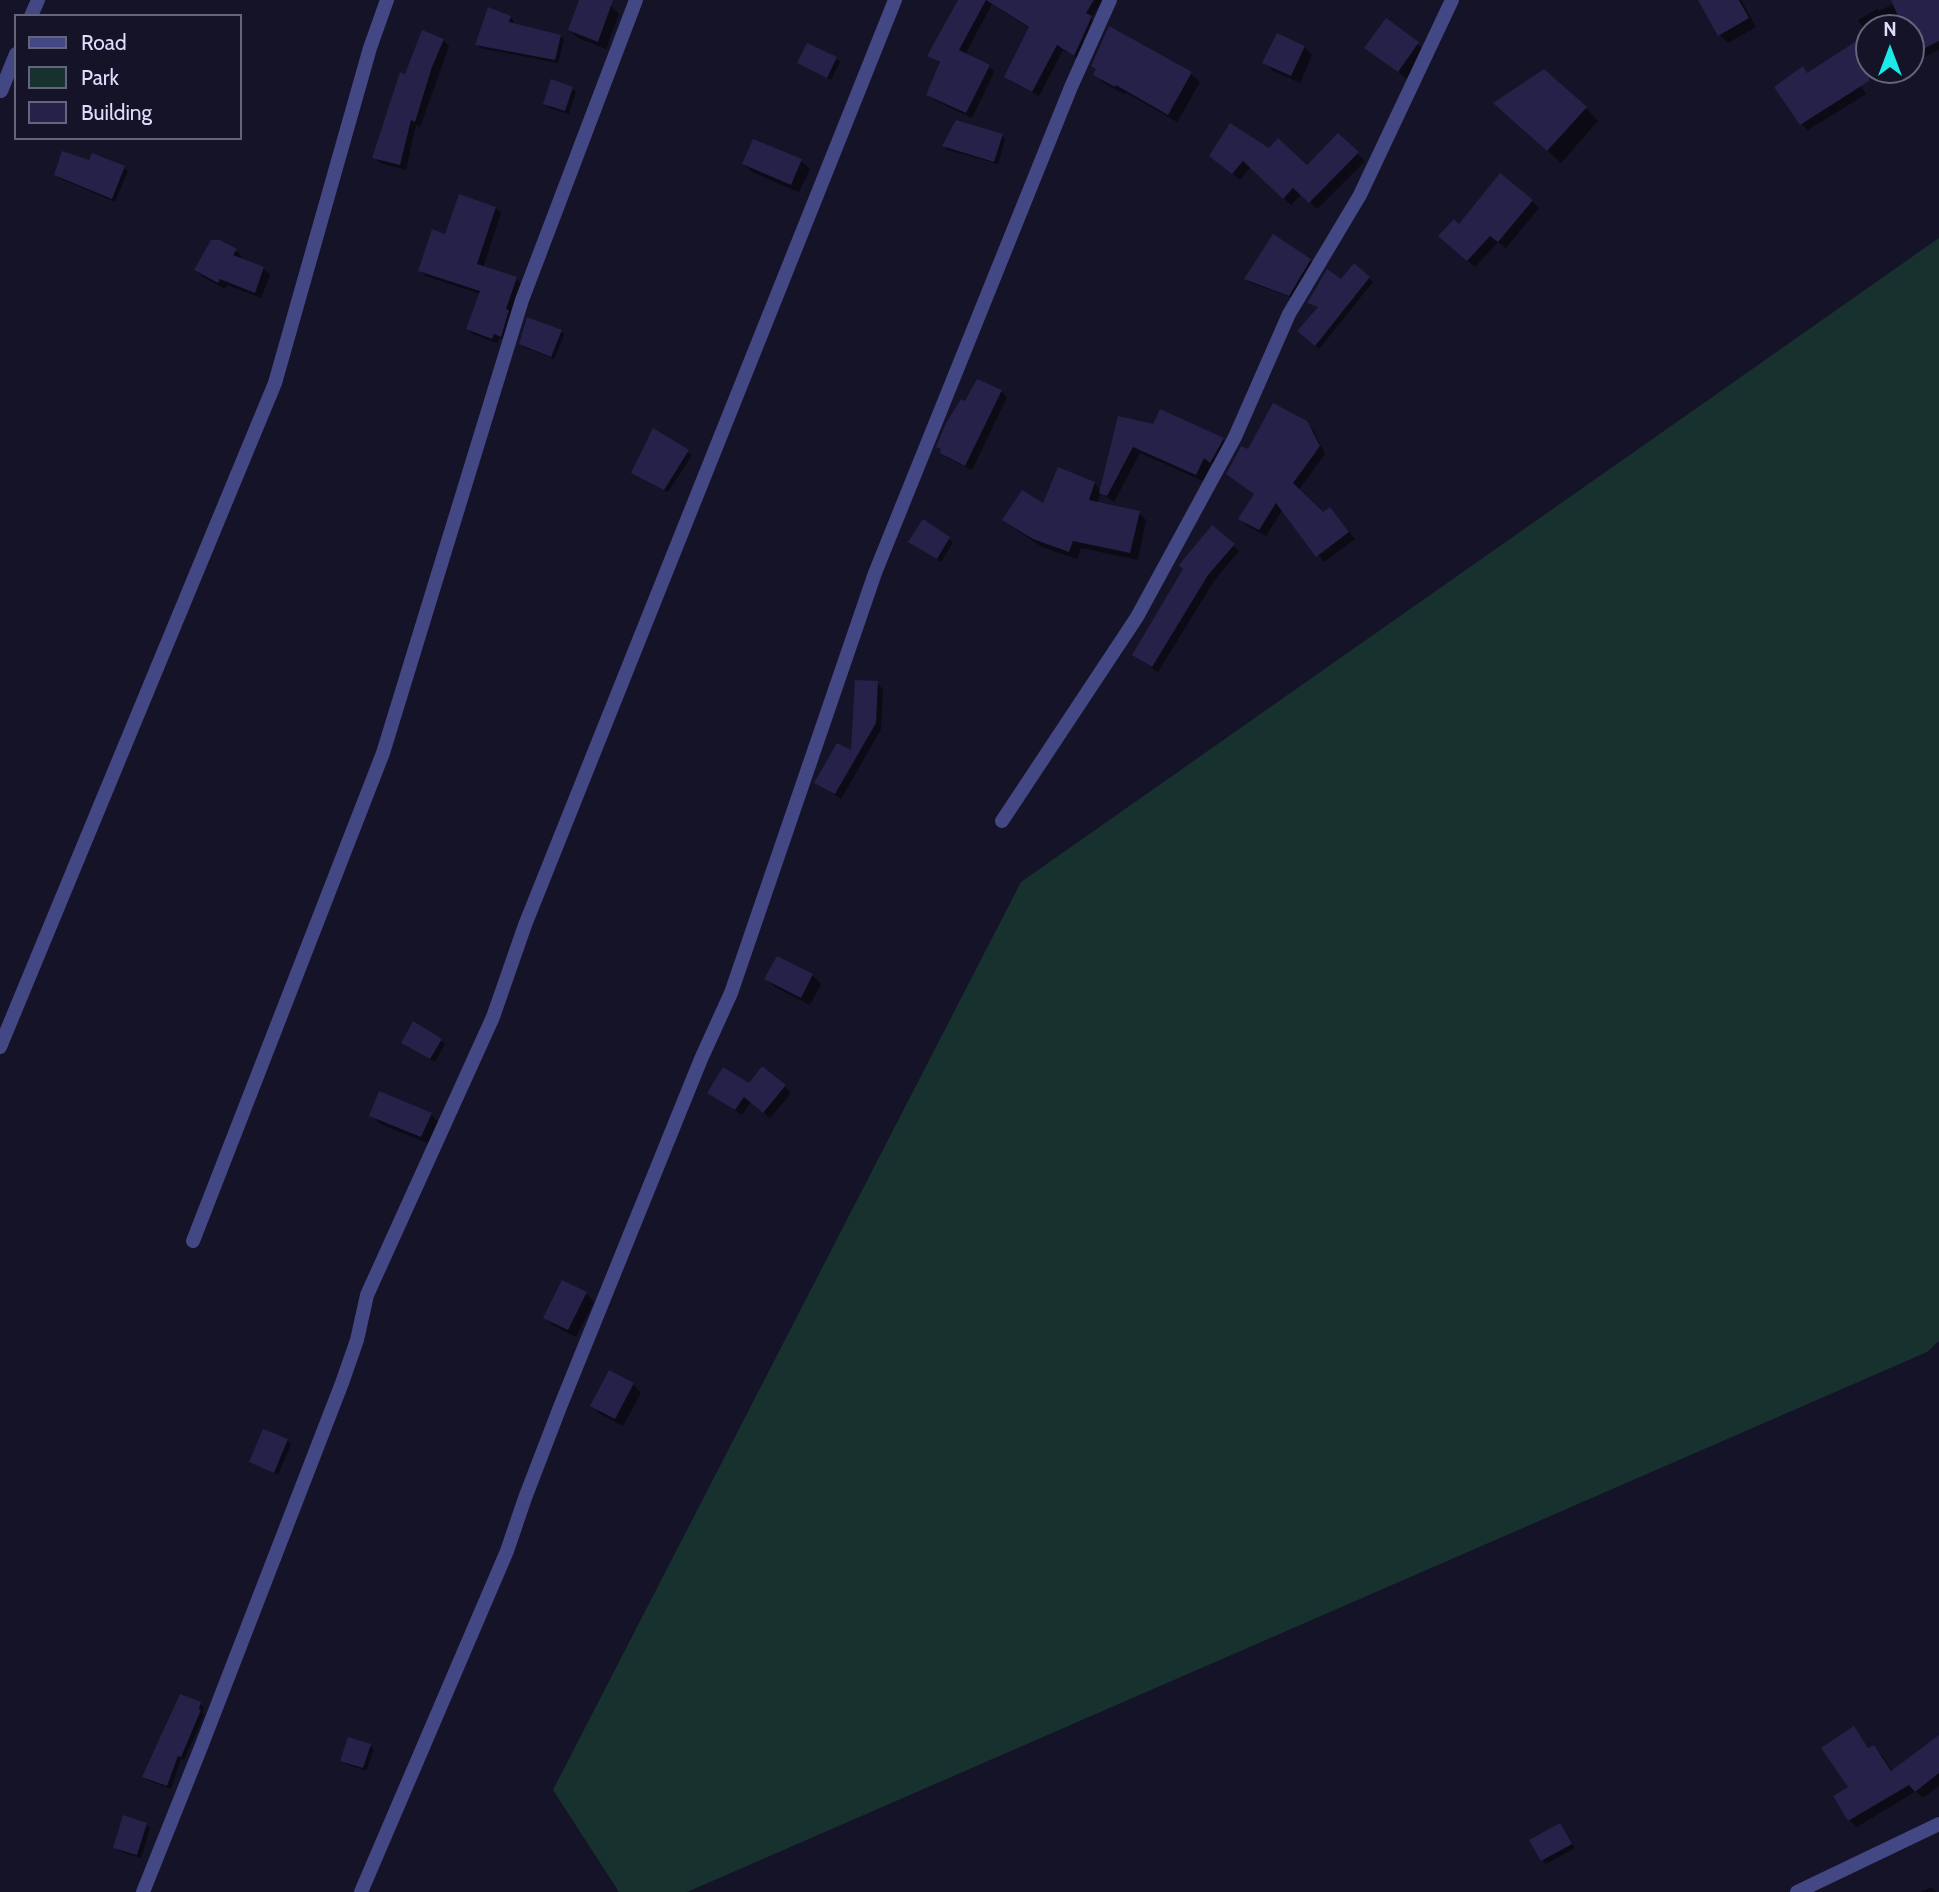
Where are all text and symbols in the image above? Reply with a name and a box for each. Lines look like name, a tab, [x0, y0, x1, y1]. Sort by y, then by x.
legend	[14, 14, 242, 140]
north arrow	[1855, 14, 1925, 84]
text: N	[1883, 18, 1897, 41]
text: Road	[81, 30, 127, 55]
text: Park	[81, 65, 119, 90]
text: Building	[81, 100, 152, 125]

